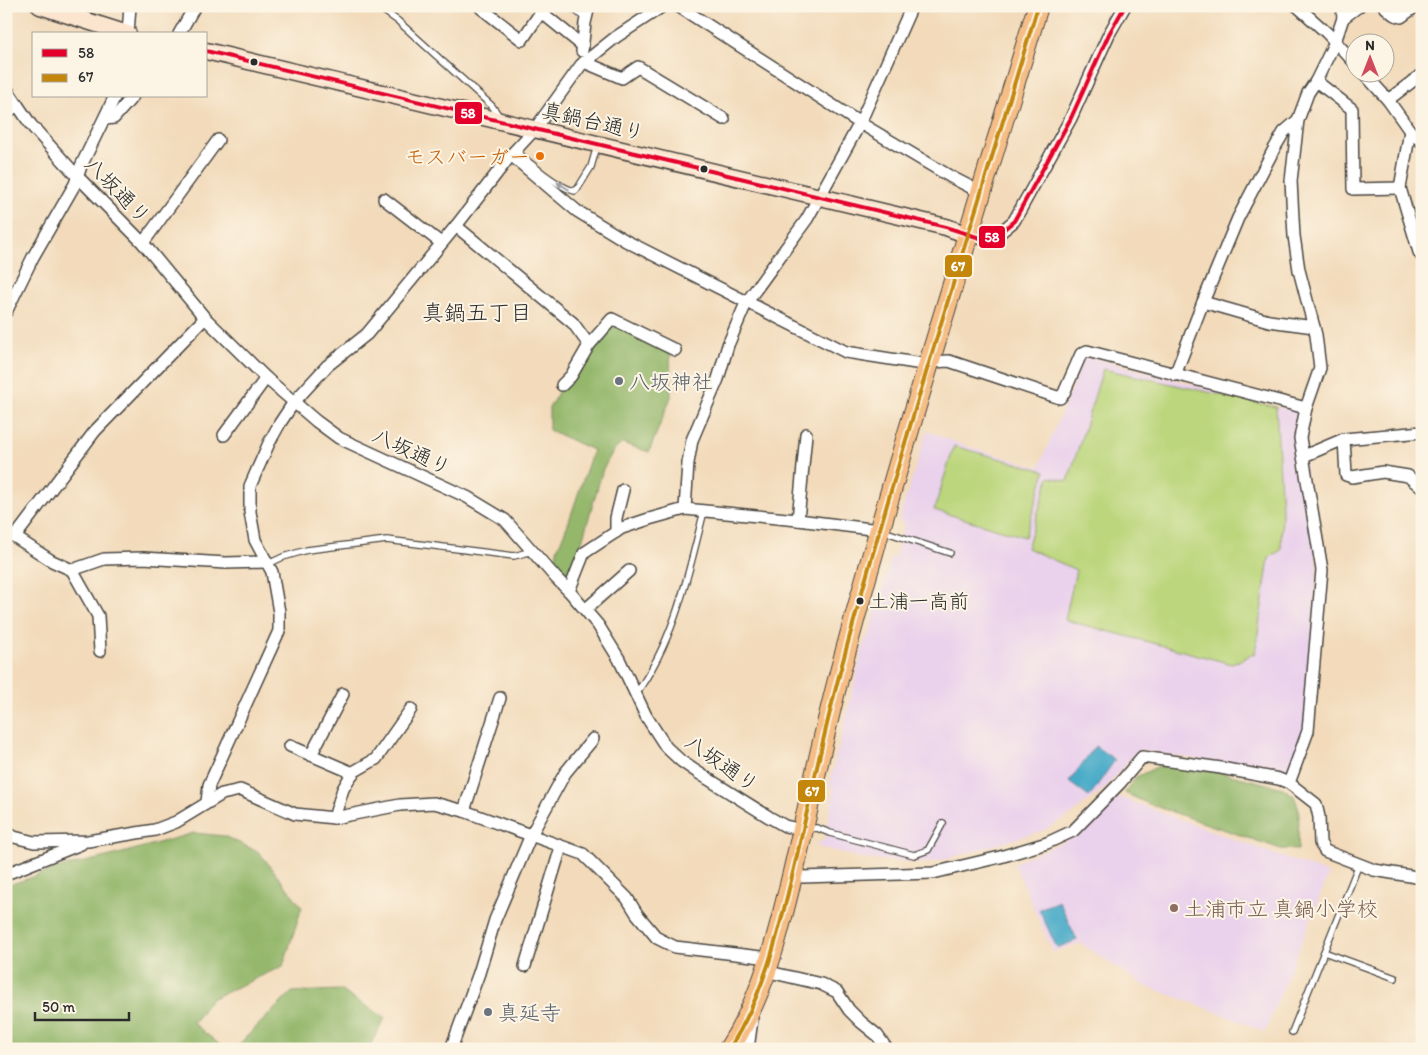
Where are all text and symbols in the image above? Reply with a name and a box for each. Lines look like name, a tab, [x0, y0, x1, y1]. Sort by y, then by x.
legend	[32, 32, 208, 98]
north arrow	[1346, 32, 1396, 82]
text: N	[1365, 37, 1375, 54]
text: 58	[78, 44, 94, 62]
unlabelled marker	[249, 57, 259, 67]
text: 67	[78, 68, 94, 86]
street label: 真鍋台通り	[539, 97, 647, 145]
line badge: 58	[454, 101, 483, 125]
text: 58	[460, 105, 476, 122]
place label: モスバーガー	[404, 144, 530, 169]
marker: モスバーガー	[534, 150, 546, 162]
street label: 八坂通り	[80, 151, 156, 229]
unlabelled marker	[699, 164, 709, 174]
one-way arrow	[557, 181, 570, 190]
line badge: 58	[978, 225, 1006, 249]
text: 58	[984, 229, 1000, 246]
line badge: 67	[944, 254, 973, 278]
text: 67	[951, 258, 965, 275]
district label: 真鍋五丁目	[422, 299, 532, 326]
place label: 八坂神社	[629, 369, 713, 394]
marker: 八坂神社	[613, 375, 625, 387]
street label: 八坂通り	[369, 422, 455, 480]
place label: 土浦一高前	[869, 589, 969, 613]
marker: 土浦一高前	[855, 596, 865, 606]
street label: 八坂通り	[680, 729, 764, 797]
line badge: 67	[797, 779, 826, 803]
text: 67	[805, 783, 819, 800]
place label: 土浦市立 真鍋小学校	[1184, 896, 1378, 921]
marker: 土浦市立 真鍋小学校	[1168, 902, 1180, 914]
scale bar	[35, 990, 129, 1022]
text: 50 m	[42, 998, 75, 1016]
place label: 真延寺	[498, 1000, 561, 1025]
marker: 真延寺	[482, 1006, 494, 1018]

